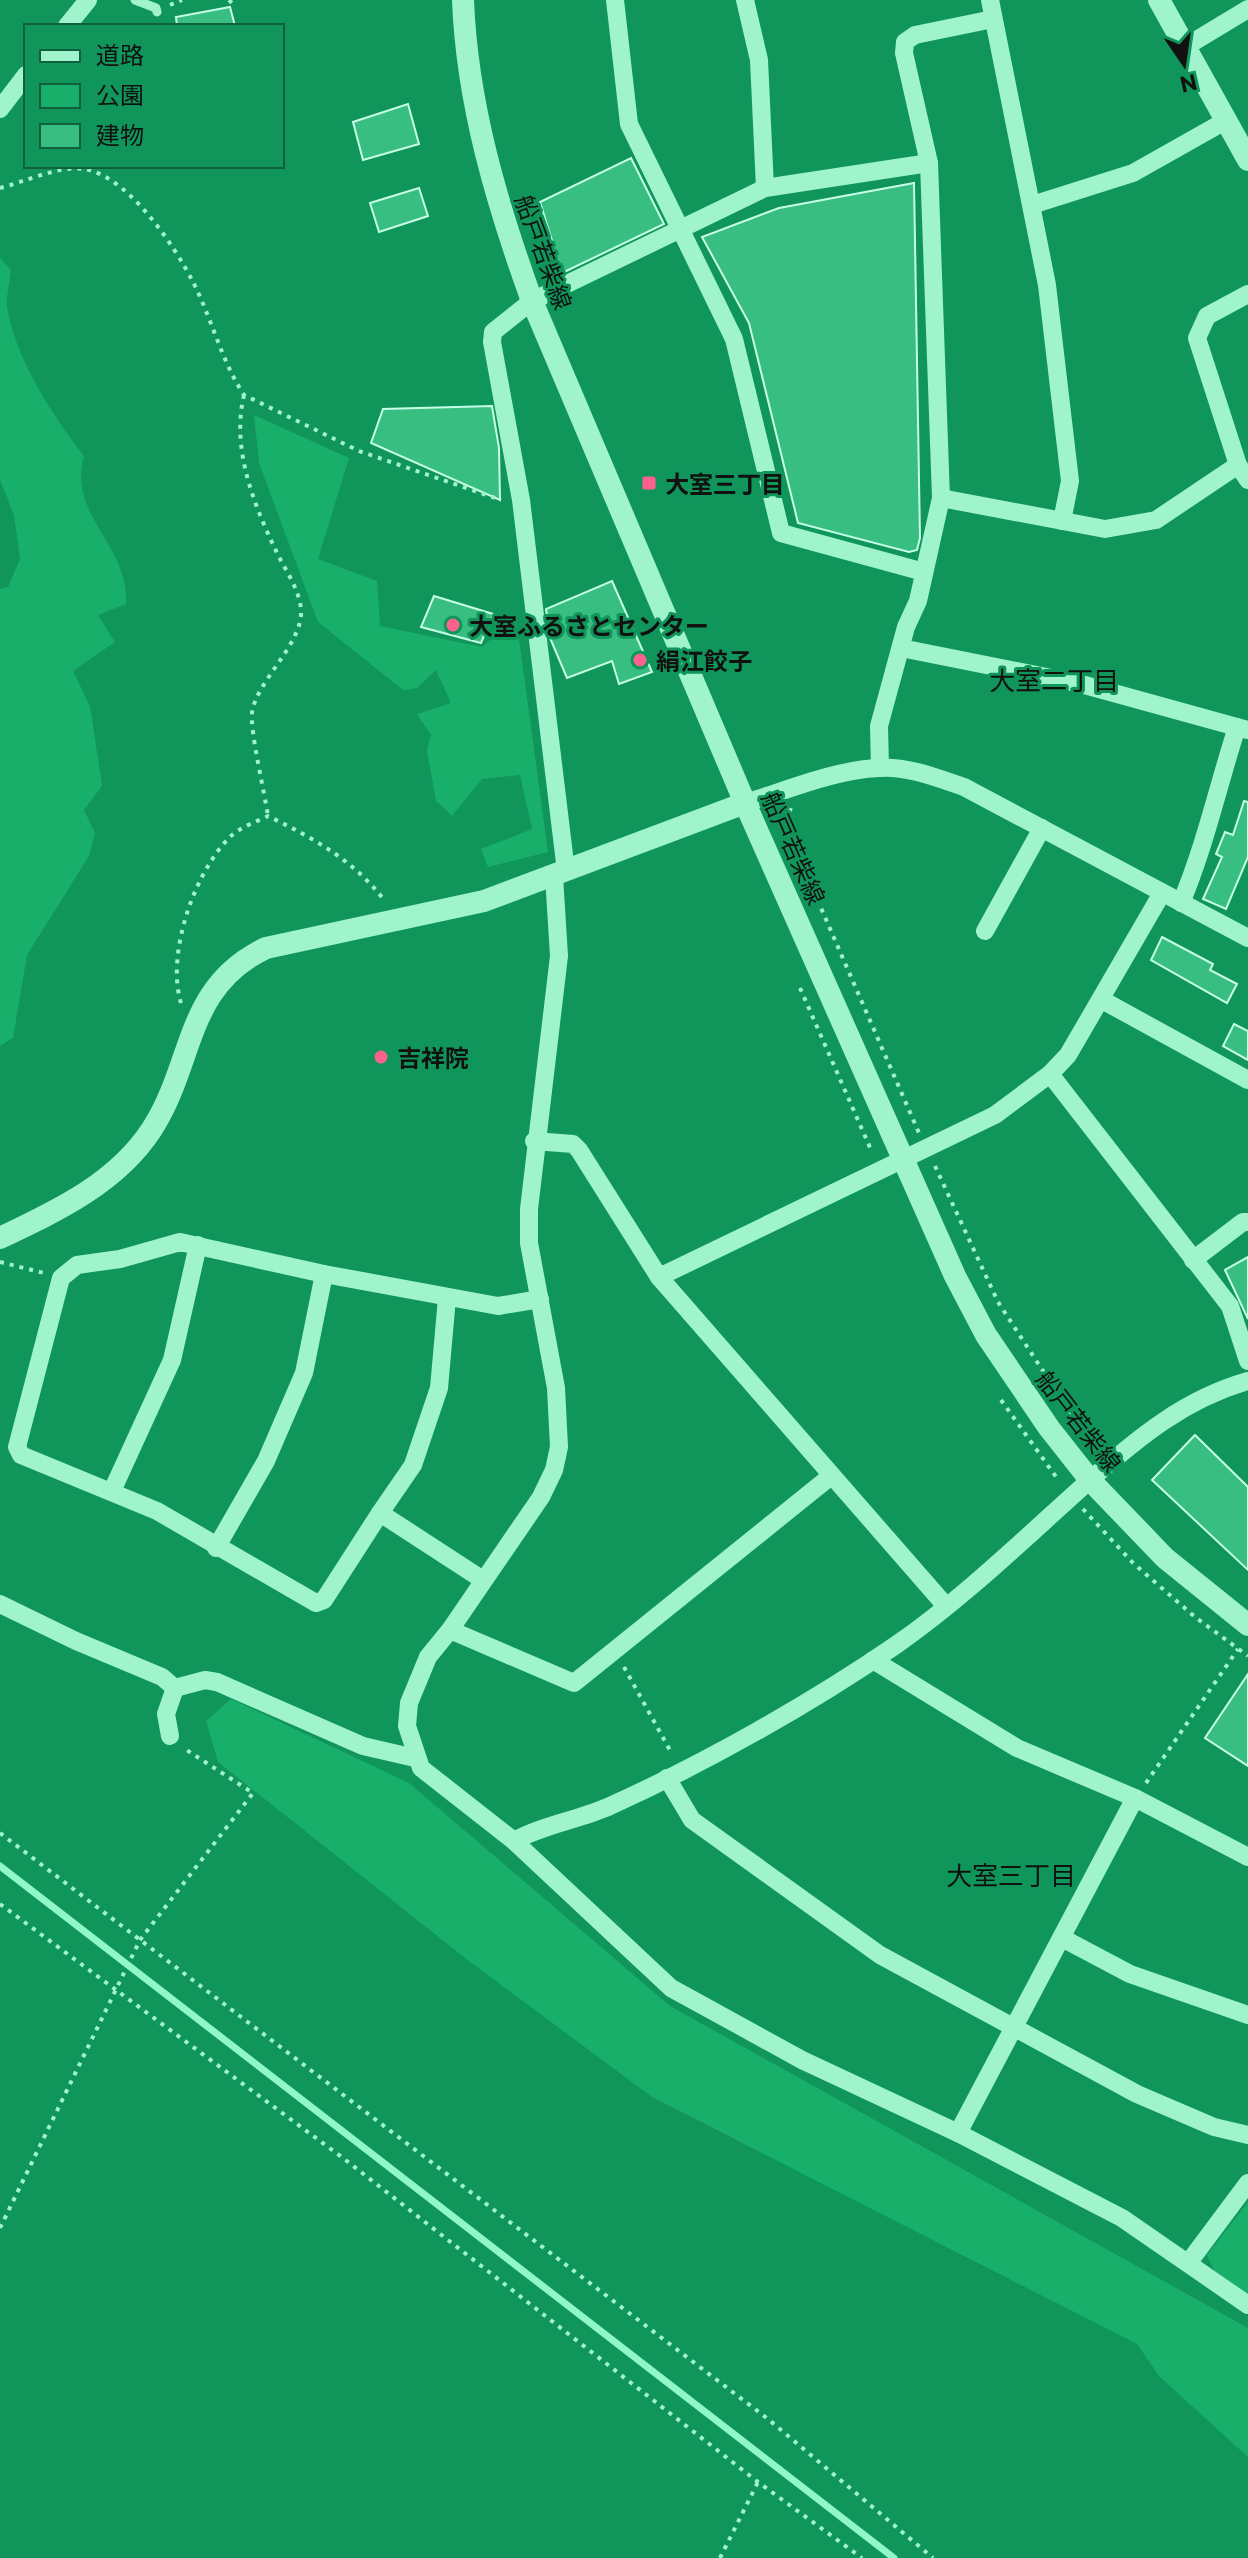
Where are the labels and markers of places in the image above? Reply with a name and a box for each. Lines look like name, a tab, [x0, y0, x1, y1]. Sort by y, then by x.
place label: 大室三丁目	[665, 469, 785, 498]
marker: 大室三丁目	[640, 474, 658, 492]
place label: 大室ふるさとセンター	[469, 611, 709, 640]
marker: 大室ふるさとセンター	[444, 616, 462, 634]
place label: 絹江餃子	[656, 646, 752, 675]
marker: 絹江餃子	[631, 651, 649, 669]
place label: 吉祥院	[397, 1043, 469, 1072]
marker: 吉祥院	[372, 1048, 390, 1066]

